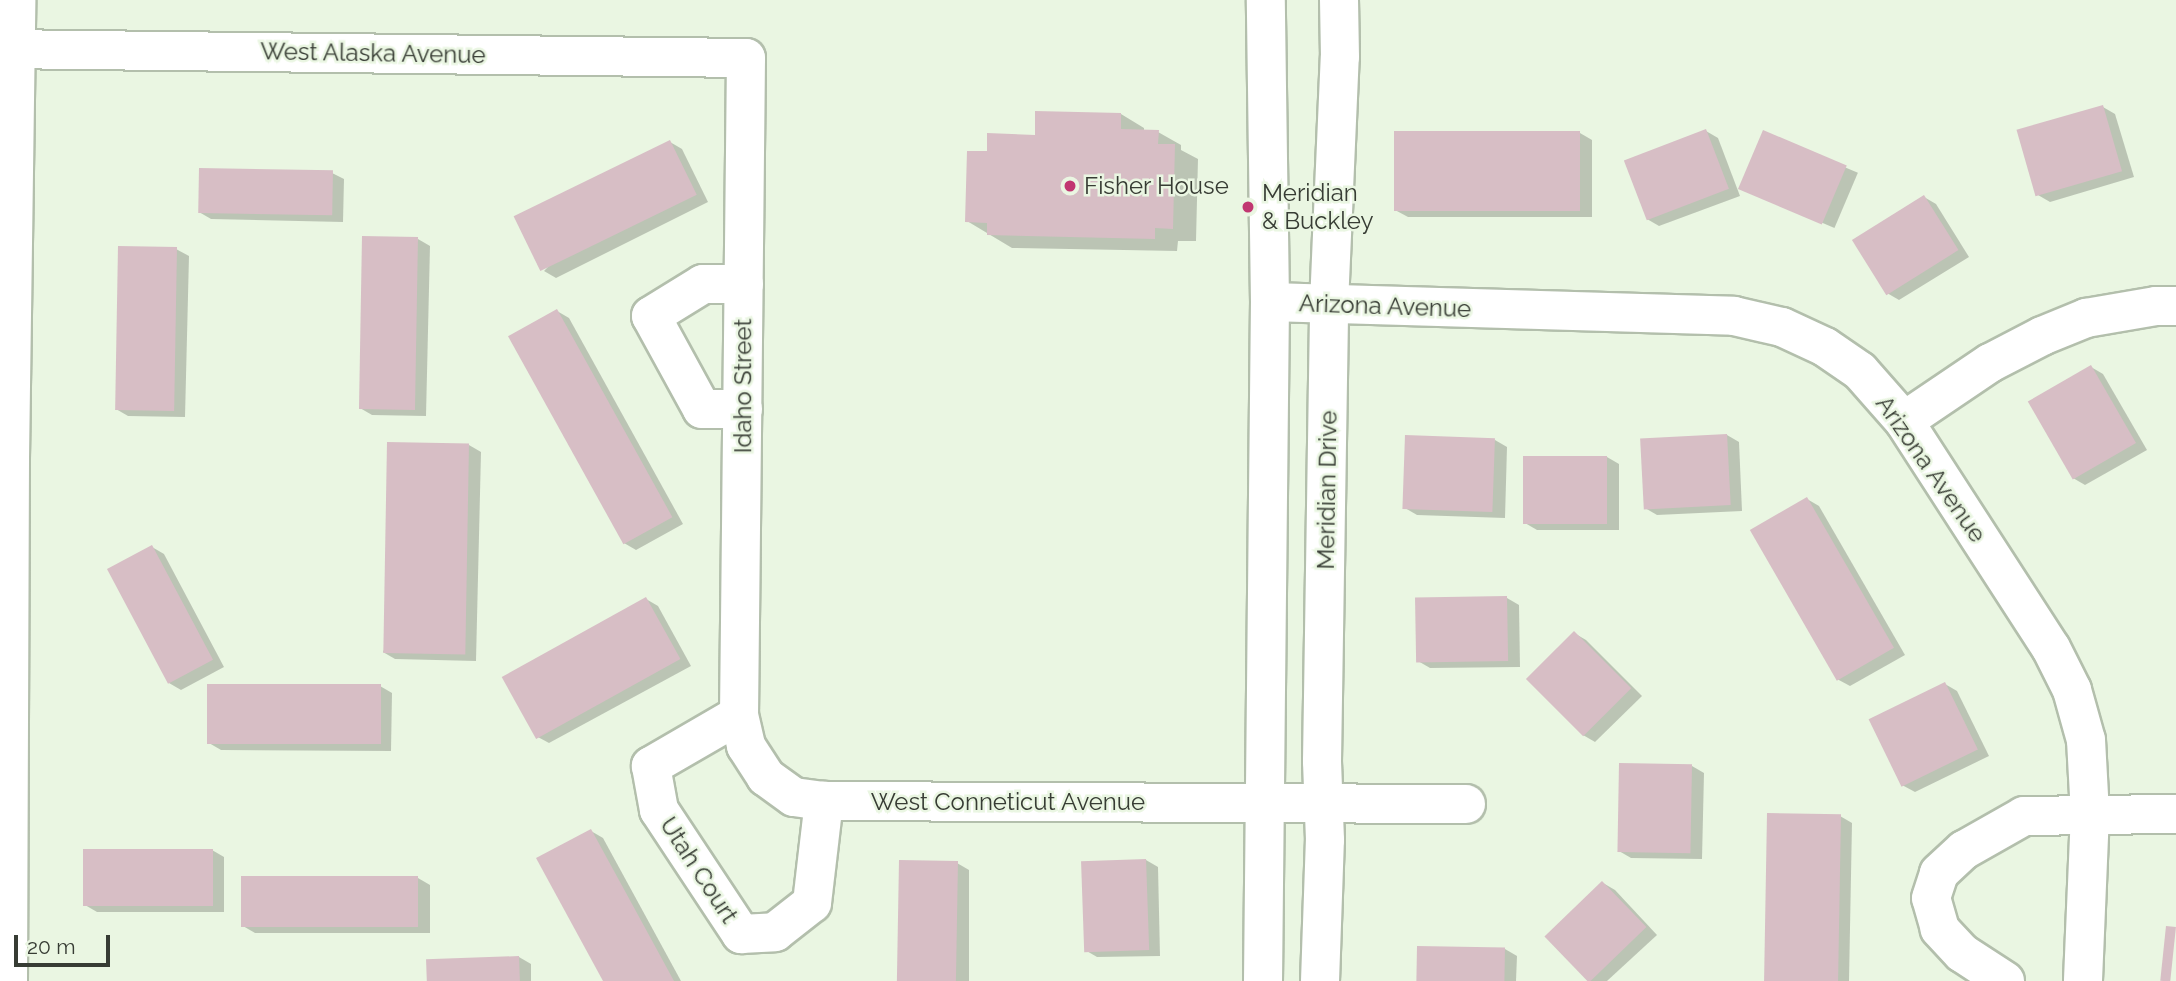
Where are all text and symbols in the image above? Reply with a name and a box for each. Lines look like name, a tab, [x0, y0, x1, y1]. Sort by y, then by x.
street label: West Alaska Avenue	[259, 37, 487, 69]
place label: Fisher House	[1084, 172, 1229, 200]
marker: Fisher House	[1062, 178, 1078, 194]
place label: Meridian & Buckley	[1262, 179, 1374, 235]
marker: Meridian & Buckley	[1240, 199, 1256, 215]
street label: Arizona Avenue	[1298, 289, 1472, 323]
street label: Idaho Street	[729, 319, 757, 453]
street label: Arizona Avenue	[1870, 390, 1992, 548]
street label: Meridian Drive	[1311, 410, 1343, 570]
street label: West Conneticut Avenue	[870, 788, 1146, 816]
street label: Utah Court	[654, 812, 744, 928]
scale bar	[18, 922, 114, 966]
text: 20 m	[27, 934, 75, 959]

